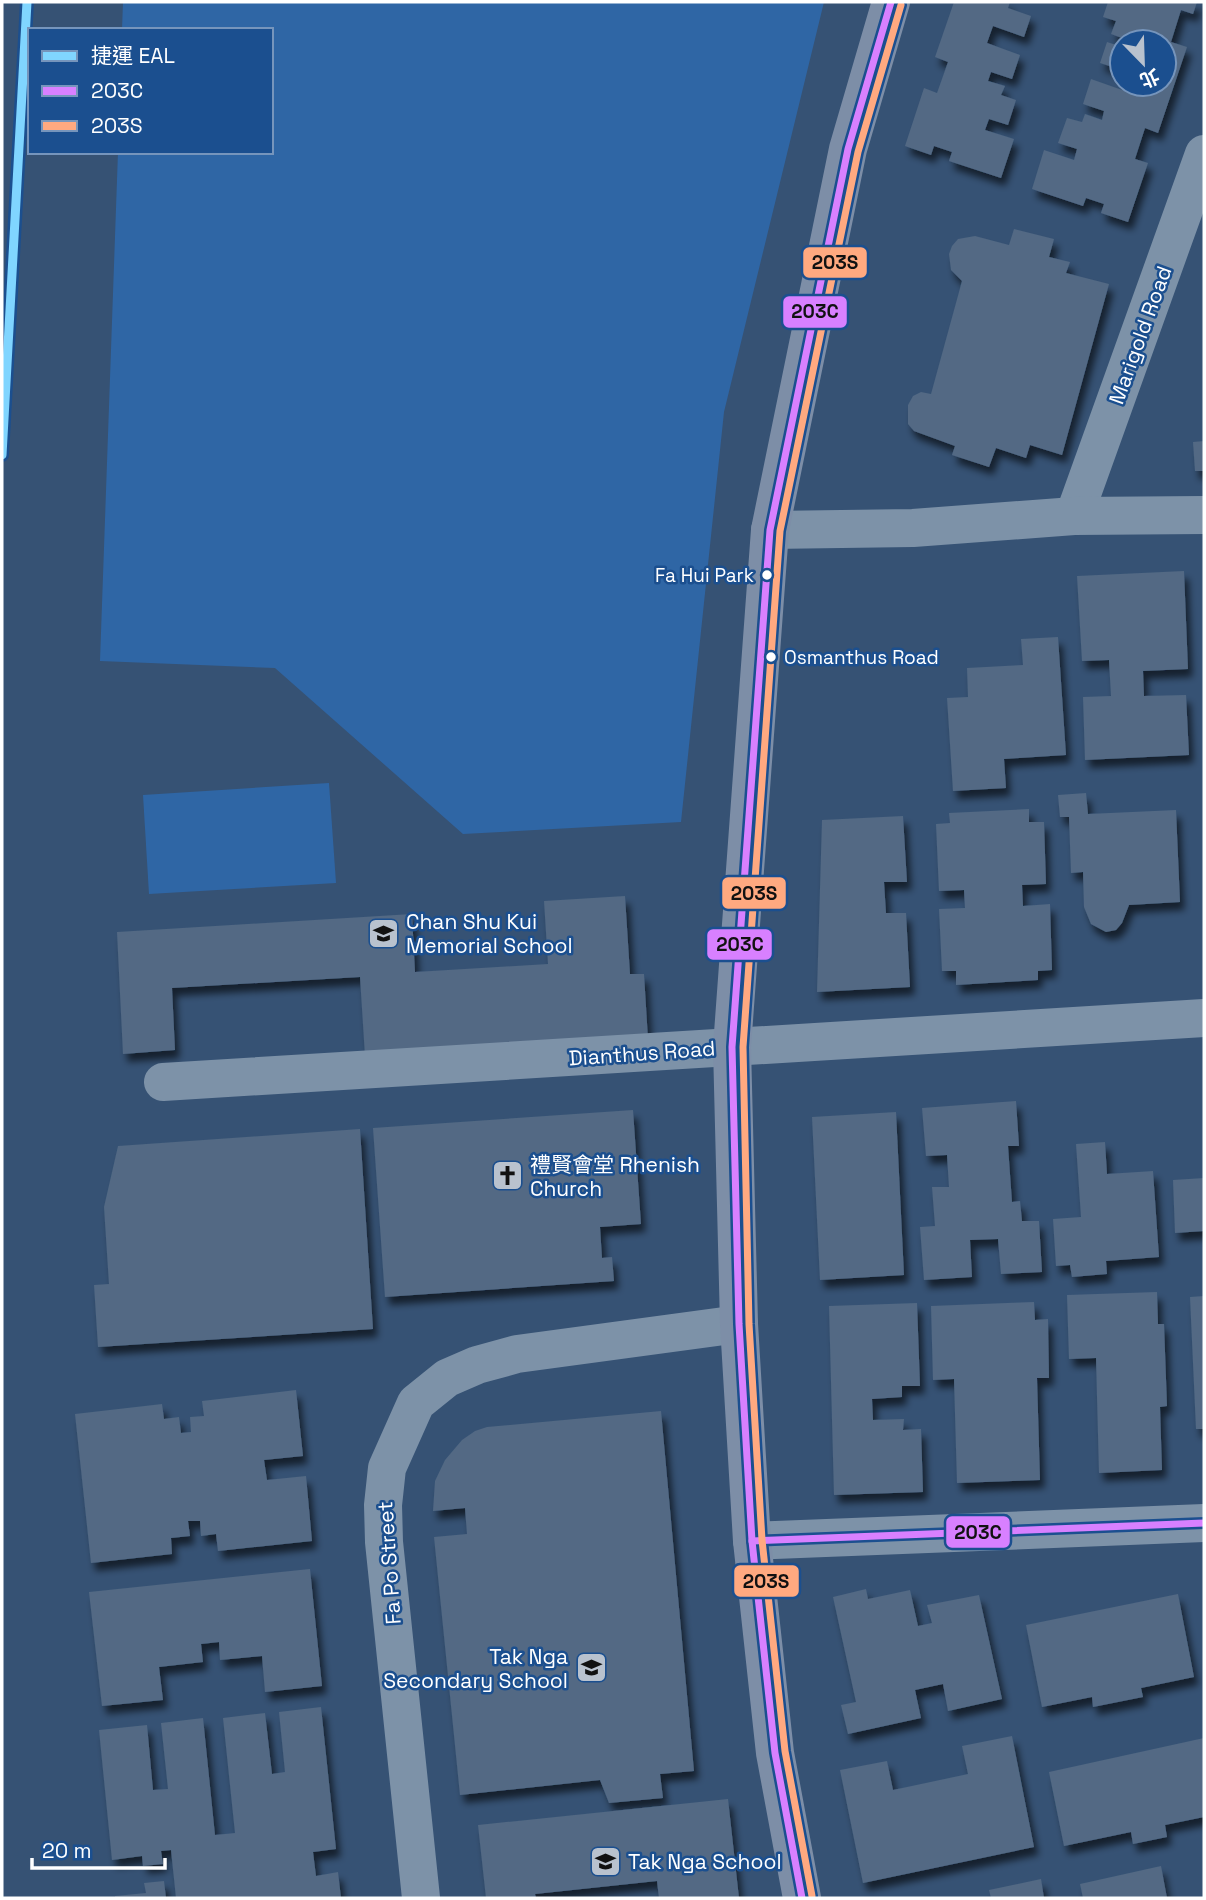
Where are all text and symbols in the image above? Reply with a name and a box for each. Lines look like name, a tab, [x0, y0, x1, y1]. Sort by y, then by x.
legend	[28, 28, 273, 154]
north arrow	[1108, 28, 1178, 98]
text: 捷運 EAL	[91, 42, 175, 69]
text: 北	[1136, 63, 1163, 93]
text: 203C	[91, 77, 143, 104]
text: 203S	[91, 112, 143, 139]
line badge: 203S	[802, 246, 868, 279]
text: 203S	[812, 250, 858, 275]
street label: Marigold Road	[1102, 262, 1178, 408]
line badge: 203C	[782, 295, 848, 329]
text: 203C	[791, 299, 839, 324]
place label: Fa Hui Park	[655, 563, 754, 588]
marker: Fa Hui Park	[760, 568, 774, 582]
place label: Osmanthus Road	[784, 645, 939, 670]
marker: Osmanthus Road	[764, 650, 778, 664]
line badge: 203S	[721, 876, 787, 910]
text: 203S	[731, 881, 777, 906]
place label: Chan Shu Kui Memorial School	[406, 908, 573, 959]
school or university icon: Chan Shu Kui Memorial School	[366, 916, 400, 950]
line badge: 203C	[706, 928, 773, 961]
text: 203C	[716, 932, 764, 957]
street label: Dianthus Road	[568, 1034, 716, 1072]
place label: 禮賢會堂 Rhenish Church	[530, 1151, 700, 1202]
church icon: 禮賢會堂 Rhenish Church	[490, 1159, 524, 1193]
street label: Fa Po Street	[371, 1500, 407, 1626]
line badge: 203C	[945, 1515, 1011, 1549]
text: 203C	[954, 1520, 1002, 1545]
line badge: 203S	[733, 1564, 800, 1598]
text: 203S	[743, 1569, 789, 1594]
place label: Tak Nga Secondary School	[383, 1643, 568, 1694]
school or university icon: Tak Nga Secondary School	[574, 1651, 608, 1685]
scale bar	[32, 1826, 164, 1870]
text: 20 m	[42, 1837, 92, 1864]
school or university icon: Tak Nga School	[588, 1844, 622, 1878]
place label: Tak Nga School	[628, 1848, 782, 1875]

